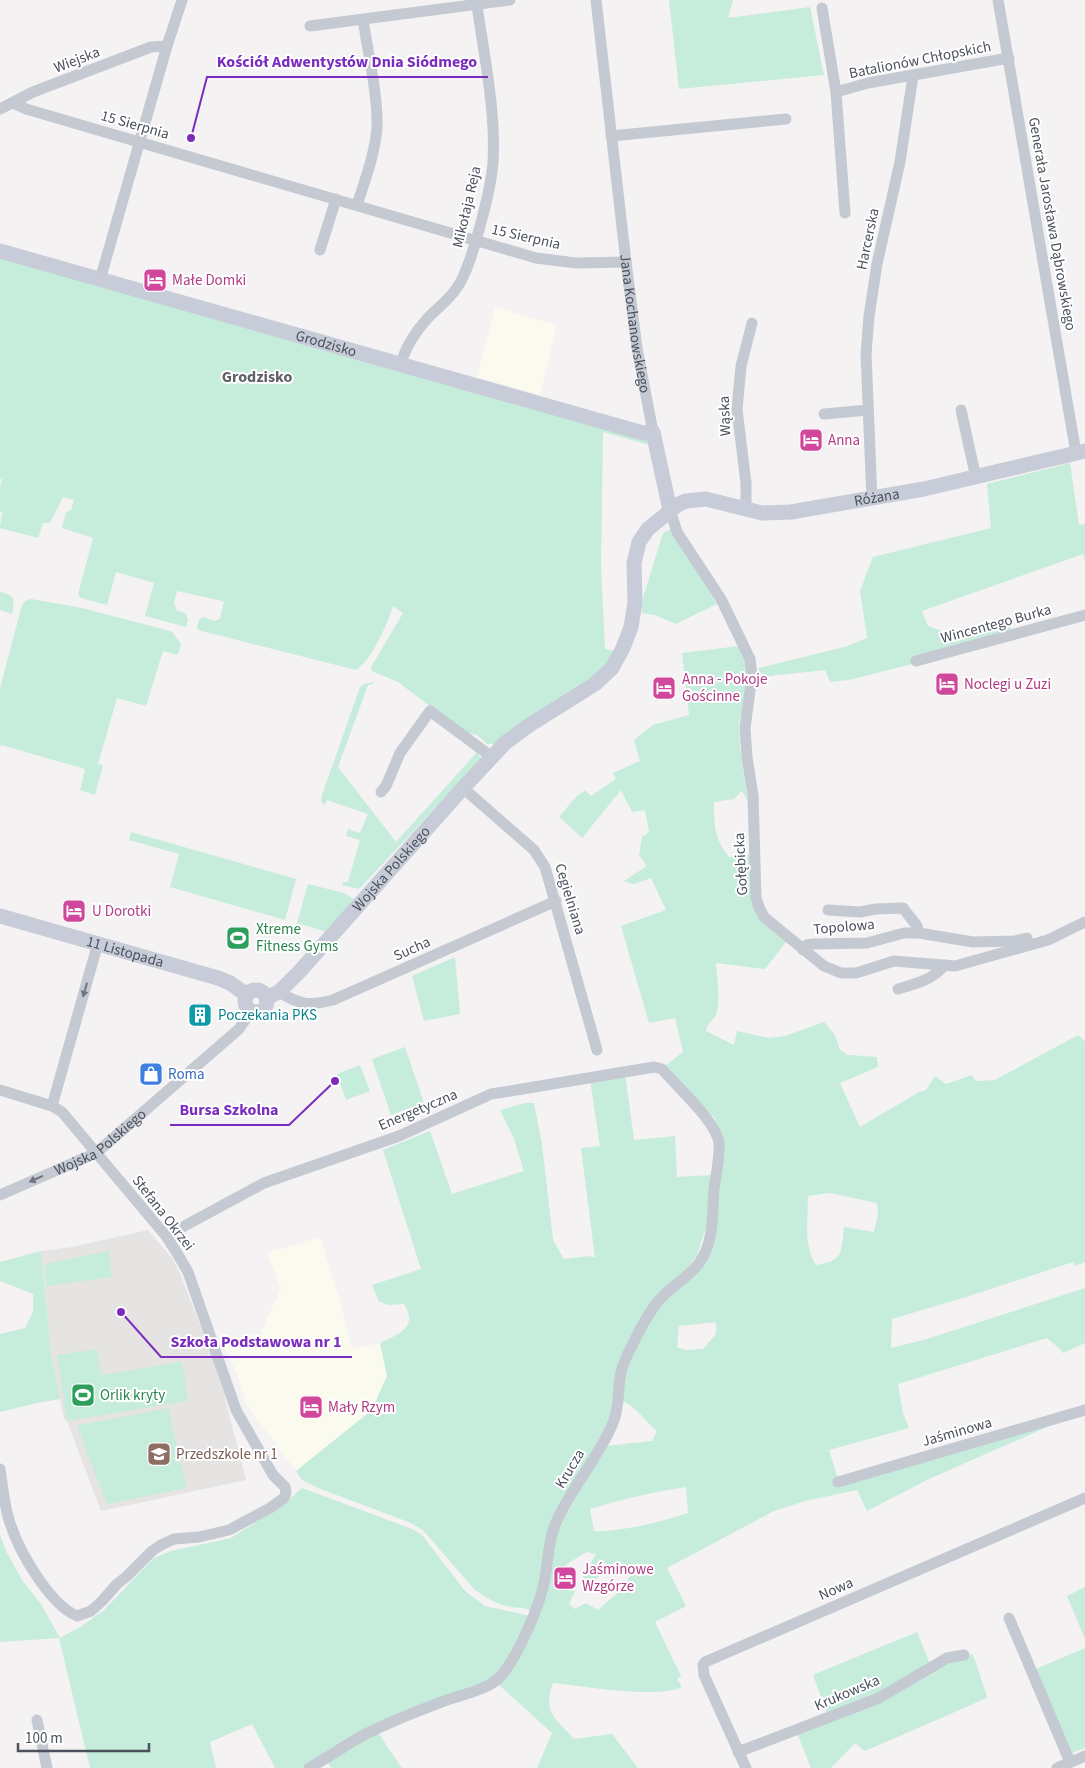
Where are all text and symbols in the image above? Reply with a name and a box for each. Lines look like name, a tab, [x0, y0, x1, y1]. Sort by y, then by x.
street label: Batalionów Chłopskich	[847, 36, 993, 84]
street label: Wiejska	[51, 42, 103, 78]
callout: Kościół Adwentystów Dnia Siódmego	[207, 46, 488, 77]
text: Kościół Adwentystów Dnia Siódmego	[217, 51, 477, 73]
street label: 15 Sierpnia	[98, 105, 172, 145]
street label: Generała Jarosława Dąbrowskiego	[1023, 116, 1081, 332]
street label: Mikołaja Reja	[447, 164, 487, 250]
street label: Harcerska	[851, 206, 885, 272]
street label: 15 Sierpnia	[490, 219, 562, 255]
street label: Jana Kochanowskiego	[615, 253, 656, 395]
hotel icon: Małe Domki	[142, 267, 168, 293]
place label: Małe Domki	[172, 270, 246, 291]
street label: Grodzisko	[293, 325, 359, 362]
district label: Grodzisko	[222, 366, 292, 388]
street label: Wąska	[714, 396, 736, 436]
hotel icon: Anna	[798, 427, 824, 453]
place label: Anna	[828, 430, 860, 451]
street label: Różana	[852, 483, 901, 511]
street label: Wincentego Burka	[938, 599, 1054, 649]
place label: Anna - Pokoje Gościnne	[682, 669, 767, 707]
hotel icon: Noclegi u Zuzi	[934, 671, 960, 697]
place label: Noclegi u Zuzi	[964, 674, 1051, 695]
hotel icon: Anna - Pokoje Gościnne	[651, 675, 677, 701]
street label: Wojska Polskiego	[347, 821, 435, 916]
street label: Gołębicka	[729, 832, 753, 896]
street label: Cegielniana	[549, 861, 591, 937]
hotel icon: U Dorotki	[61, 898, 87, 924]
place label: U Dorotki	[92, 901, 151, 922]
street label: Topolowa	[812, 914, 876, 940]
place label: Xtreme Fitness Gyms	[256, 919, 338, 957]
sports icon: Xtreme Fitness Gyms	[225, 925, 251, 951]
street label: 11 Listopada	[84, 931, 166, 973]
street label: Sucha	[390, 932, 434, 966]
one-way arrow	[80, 983, 88, 998]
building icon: Poczekania PKS	[187, 1002, 213, 1028]
place label: Poczekania PKS	[218, 1005, 317, 1026]
shop icon: Roma	[138, 1061, 164, 1087]
place label: Roma	[168, 1064, 205, 1085]
street label: Energetyczna	[375, 1084, 461, 1136]
callout: Bursa Szkolna	[170, 1094, 289, 1125]
text: Bursa Szkolna	[179, 1099, 279, 1121]
street label: Wojska Polskiego	[51, 1104, 151, 1181]
street label: Stefana Okrzei	[127, 1171, 199, 1255]
one-way arrow	[29, 1176, 43, 1184]
callout: Szkoła Podstawowa nr 1	[161, 1326, 352, 1357]
text: Szkoła Podstawowa nr 1	[171, 1331, 341, 1353]
sports icon: Orlik kryty	[70, 1382, 96, 1408]
place label: Orlik kryty	[100, 1385, 165, 1406]
hotel icon: Mały Rzym	[298, 1394, 324, 1420]
place label: Mały Rzym	[328, 1397, 395, 1418]
street label: Jaśminowa	[920, 1412, 994, 1452]
school or university icon: Przedszkole nr 1	[146, 1441, 172, 1467]
place label: Przedszkole nr 1	[176, 1444, 278, 1465]
street label: Krucza	[550, 1445, 590, 1493]
place label: Jaśminowe Wzgórze	[582, 1559, 654, 1597]
hotel icon: Jaśminowe Wzgórze	[552, 1565, 578, 1591]
street label: Nowa	[815, 1572, 857, 1606]
street label: Krukowska	[811, 1670, 883, 1716]
scale bar	[18, 1720, 149, 1752]
text: 100 m	[25, 1728, 63, 1749]

